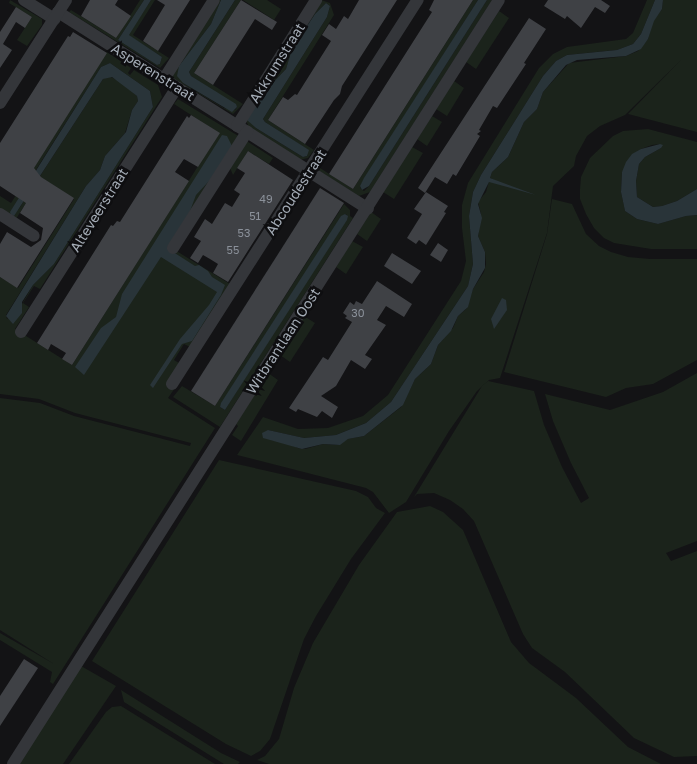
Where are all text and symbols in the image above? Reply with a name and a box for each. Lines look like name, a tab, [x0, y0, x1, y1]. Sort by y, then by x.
street label: Akkrumstraat	[246, 20, 308, 106]
street label: Asperenstraat	[108, 40, 198, 104]
street label: Abcoudestraat	[262, 146, 330, 238]
street label: Alteveerstraat	[67, 165, 131, 255]
house number: 49	[259, 192, 273, 206]
house number: 51	[249, 209, 261, 223]
house number: 53	[238, 226, 250, 240]
house number: 55	[227, 243, 239, 257]
street label: Witbrantlaan Oost	[242, 285, 324, 397]
house number: 30	[351, 306, 365, 320]

